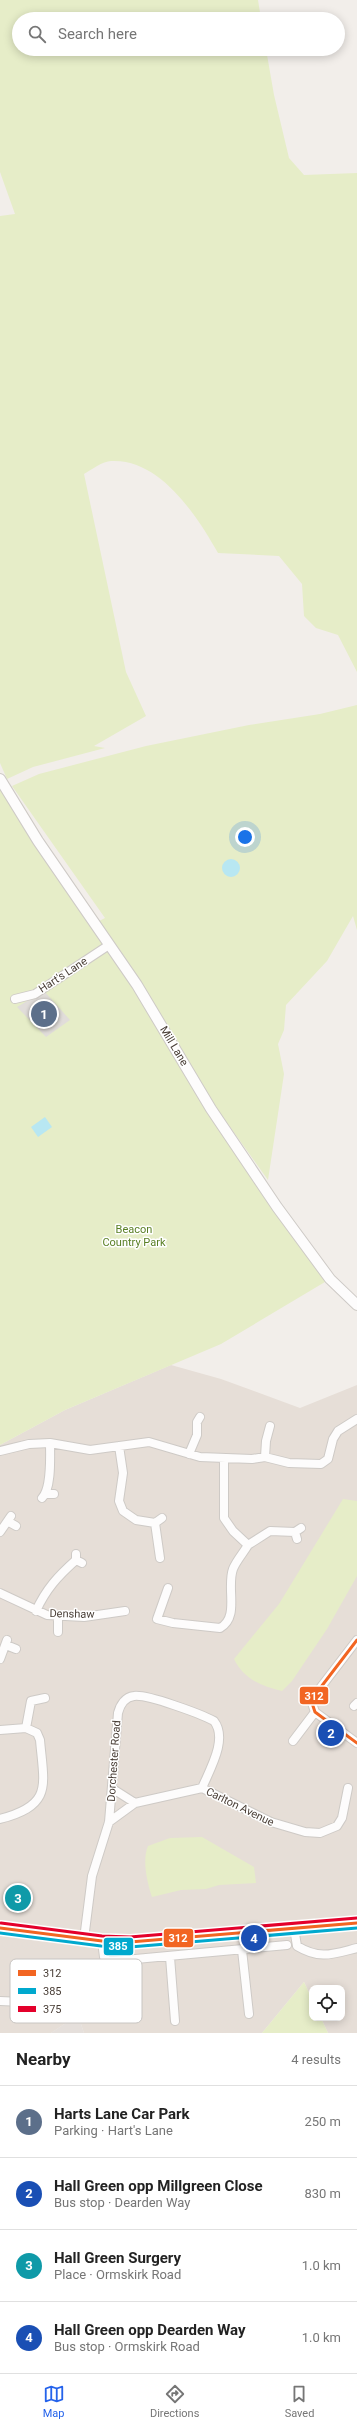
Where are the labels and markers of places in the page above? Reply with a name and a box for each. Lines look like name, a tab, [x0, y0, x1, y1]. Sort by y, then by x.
pin: 1	[31, 999, 57, 1029]
pin: 2	[318, 1718, 344, 1748]
pin: 3	[5, 1883, 31, 1913]
pin: 4	[241, 1923, 267, 1953]

